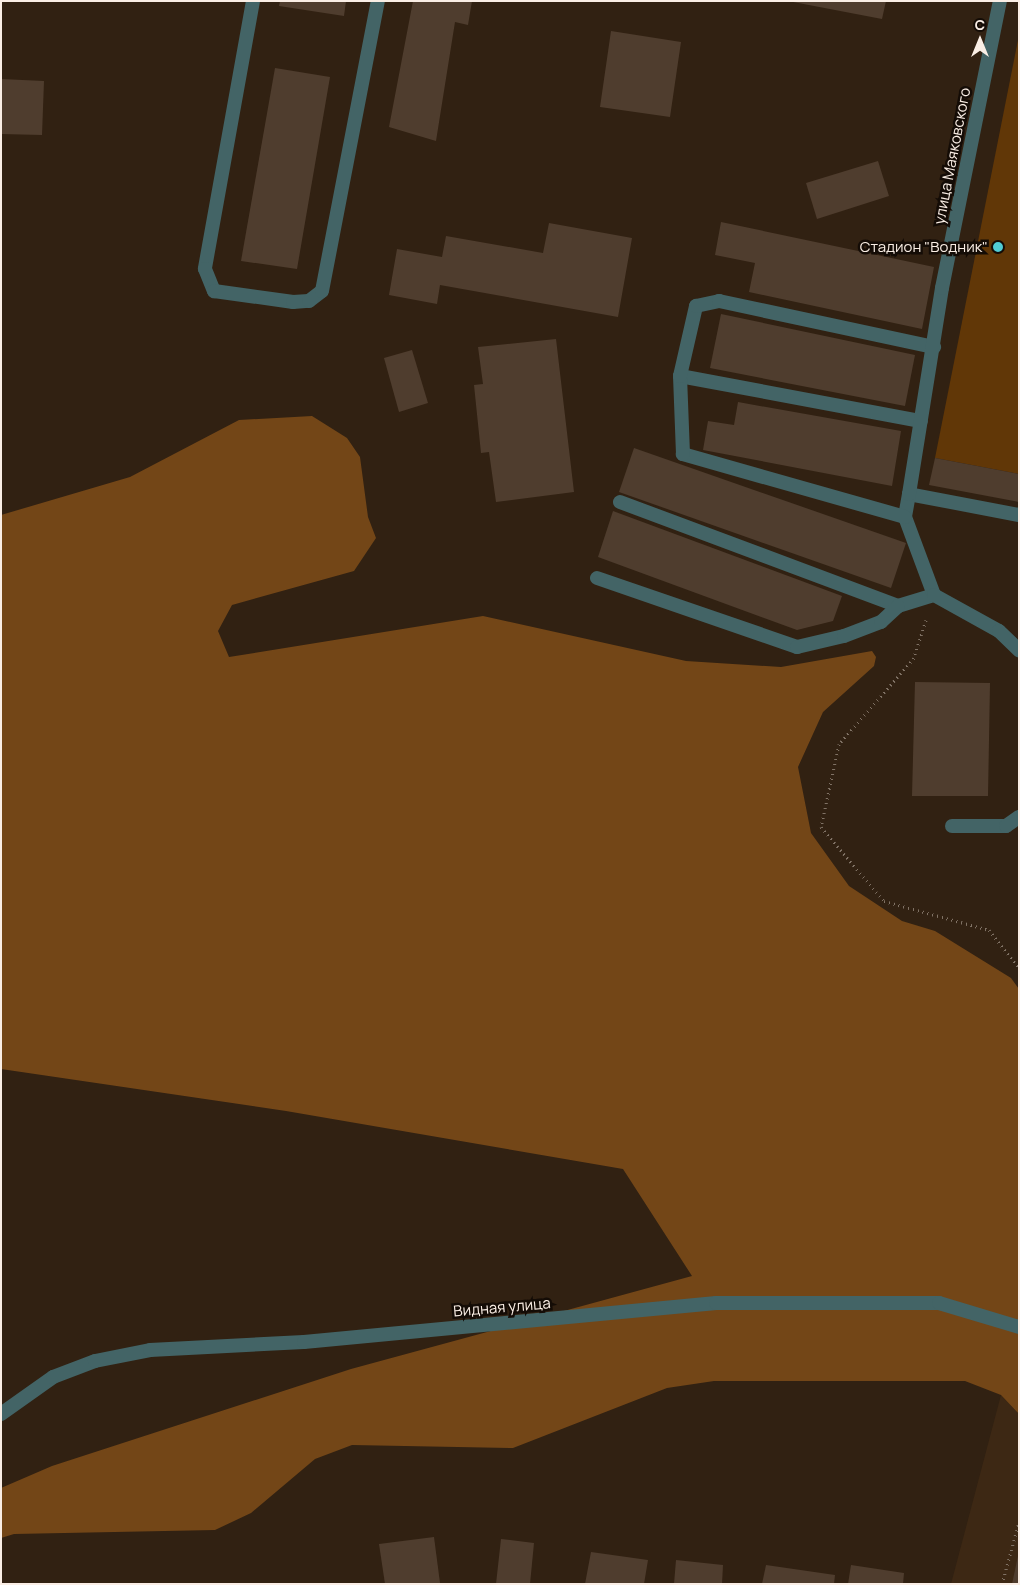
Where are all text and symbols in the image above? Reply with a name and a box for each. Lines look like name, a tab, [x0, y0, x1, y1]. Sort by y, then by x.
north arrow	[955, 15, 1005, 65]
text: С	[975, 15, 985, 34]
street label: улица Маяковского	[930, 86, 974, 226]
place label: Стадион "Водник"	[860, 238, 988, 256]
marker: Стадион "Водник"	[992, 241, 1004, 253]
street label: Видная улица	[453, 1294, 551, 1320]

